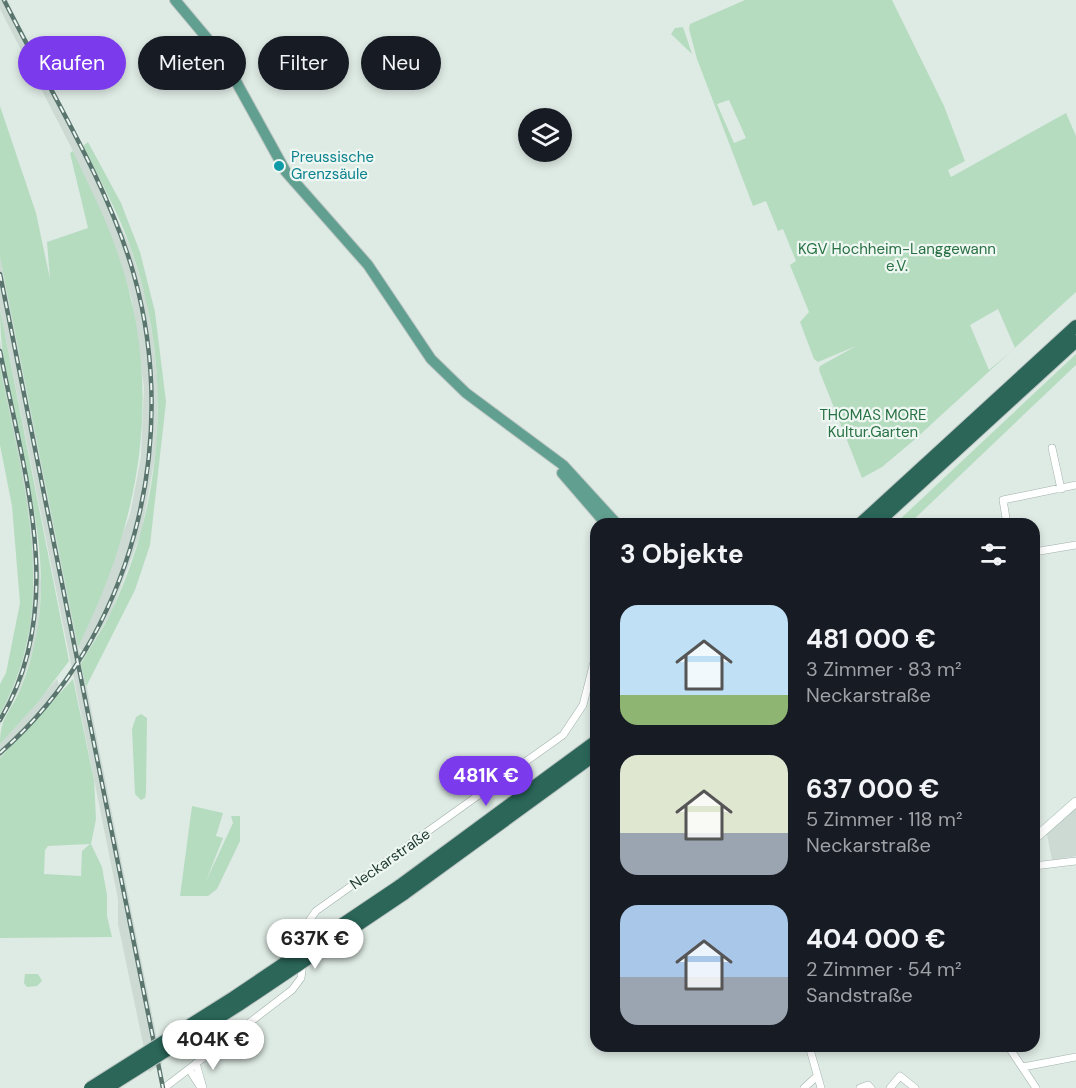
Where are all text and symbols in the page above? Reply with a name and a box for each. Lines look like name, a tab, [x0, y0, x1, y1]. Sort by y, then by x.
chip: Kaufen	[18, 36, 126, 90]
chip: Mieten	[138, 36, 246, 90]
chip: Filter	[258, 36, 349, 90]
chip: Neu	[361, 36, 441, 90]
map controls	[518, 108, 572, 162]
button: layers	[518, 108, 572, 162]
place label: Preussische Grenzsäule	[291, 147, 374, 184]
marker: Preussische Grenzsäule	[272, 159, 286, 173]
park label: KGV Hochheim-Langgewann e.V.	[798, 239, 996, 276]
park label: THOMAS MORE Kultur.Garten	[819, 405, 927, 442]
text: 3 Objekte	[620, 537, 744, 571]
icon: filters	[977, 538, 1010, 571]
text: 481 000 €	[806, 622, 936, 656]
icon: home	[668, 629, 740, 701]
text: 3 Zimmer · 83 m²	[806, 656, 961, 682]
text: Neckarstraße	[806, 682, 931, 708]
pin: 481K €	[437, 756, 535, 807]
text: 481K €	[453, 762, 519, 788]
text: 637 000 €	[806, 772, 940, 806]
icon: home	[668, 779, 740, 851]
text: 5 Zimmer · 118 m²	[806, 806, 963, 832]
street label: Neckarstraße	[346, 824, 434, 894]
text: Neckarstraße	[806, 832, 931, 858]
pin: 637K €	[266, 919, 364, 970]
text: 404 000 €	[806, 922, 946, 956]
text: 637K €	[281, 925, 349, 951]
icon: home	[668, 929, 740, 1001]
text: 2 Zimmer · 54 m²	[806, 956, 962, 982]
text: Sandstraße	[806, 982, 913, 1008]
pin: 404K €	[164, 1020, 262, 1071]
text: 404K €	[176, 1026, 250, 1052]

